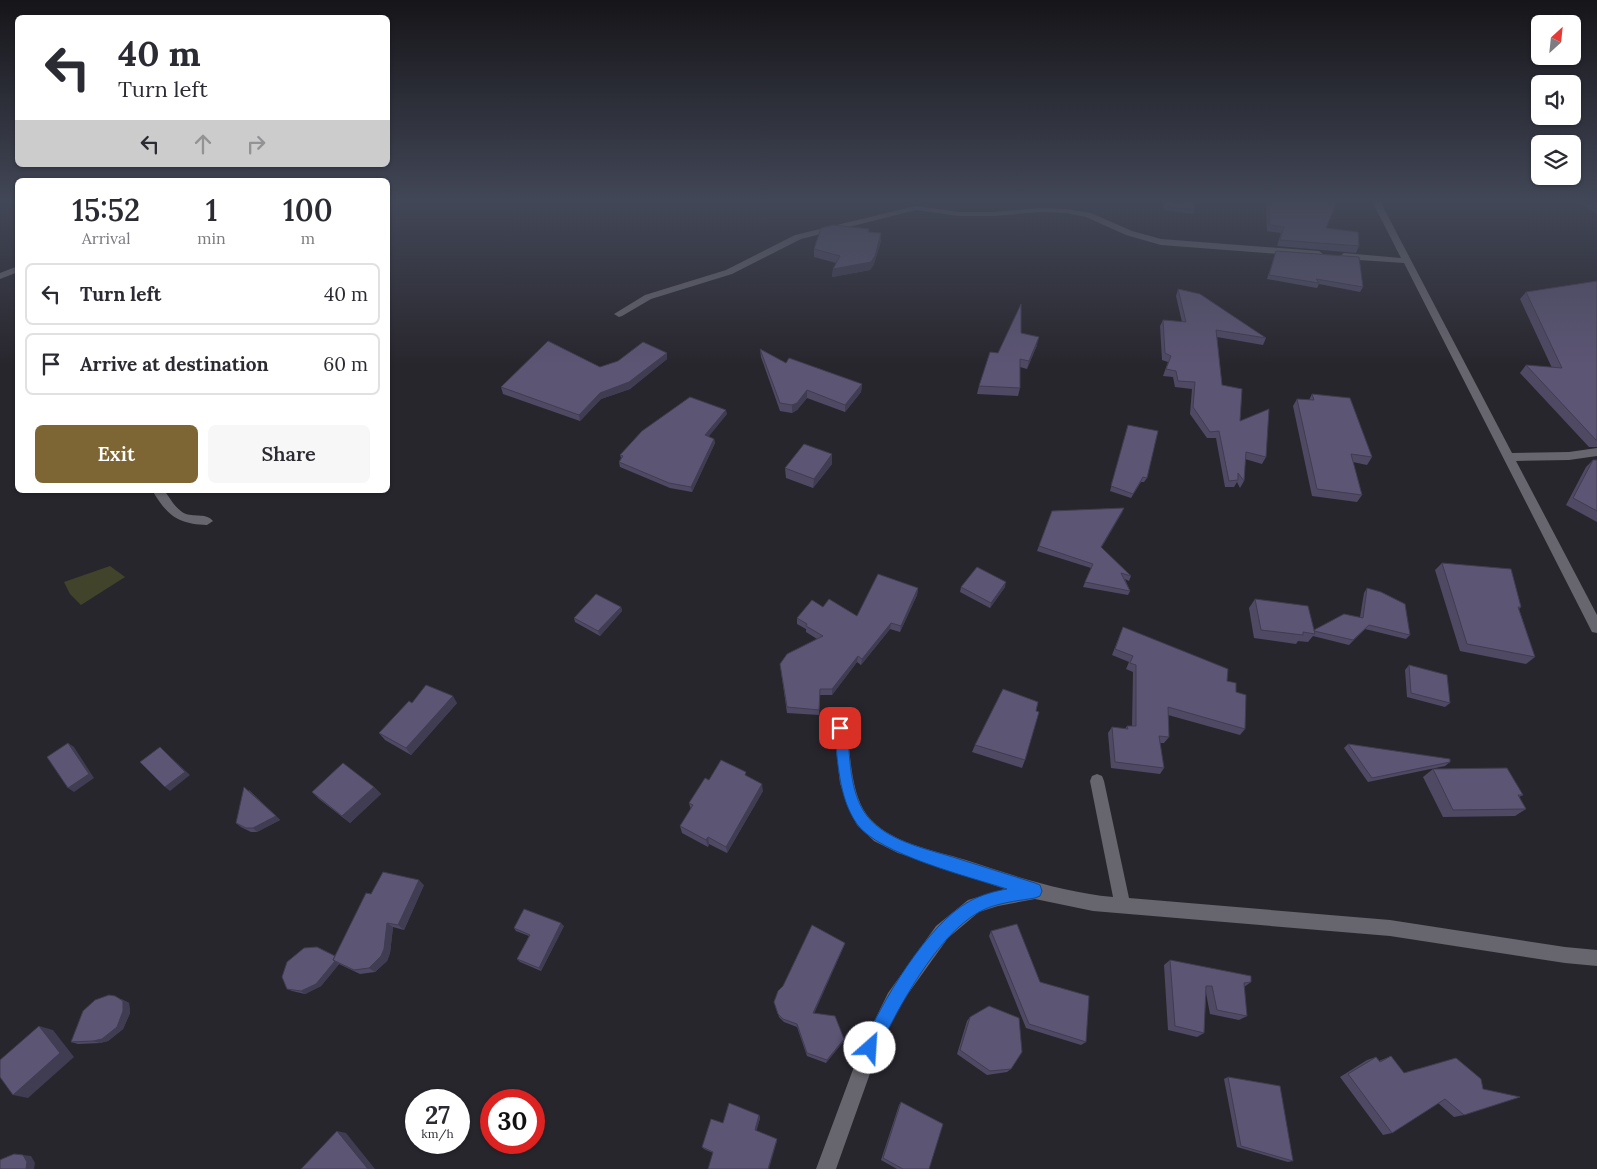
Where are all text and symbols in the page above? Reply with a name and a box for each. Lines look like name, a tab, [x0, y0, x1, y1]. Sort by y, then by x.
north arrow	[1531, 15, 1581, 65]
map controls	[1531, 15, 1581, 185]
text: 40 m	[118, 31, 201, 76]
icon: left	[35, 35, 100, 100]
text: Turn left	[118, 75, 208, 103]
button: sound	[1531, 75, 1581, 125]
icon: left	[136, 130, 164, 158]
icon: ahead	[189, 130, 217, 158]
icon: right	[242, 130, 270, 158]
button: layers	[1531, 135, 1581, 185]
text: 15:52	[72, 191, 140, 229]
text: 1	[206, 191, 217, 229]
text: 100	[283, 191, 333, 229]
text: Arrival	[82, 228, 131, 248]
text: min	[197, 228, 226, 248]
text: m	[301, 228, 315, 248]
icon: left	[37, 280, 65, 308]
text: Turn left	[80, 282, 161, 306]
text: 40 m	[324, 282, 368, 306]
icon: arrive	[37, 350, 65, 378]
text: Arrive at destination	[80, 352, 269, 376]
text: 60 m	[323, 352, 368, 376]
button: Exit	[35, 425, 198, 483]
button: Share	[208, 425, 370, 483]
pin	[819, 707, 861, 749]
icon: arrive	[826, 714, 854, 742]
position arrow	[843, 1021, 895, 1073]
speed limit sign: 30	[480, 1089, 545, 1154]
text: 27	[425, 1099, 450, 1131]
text: km/h	[421, 1126, 454, 1141]

